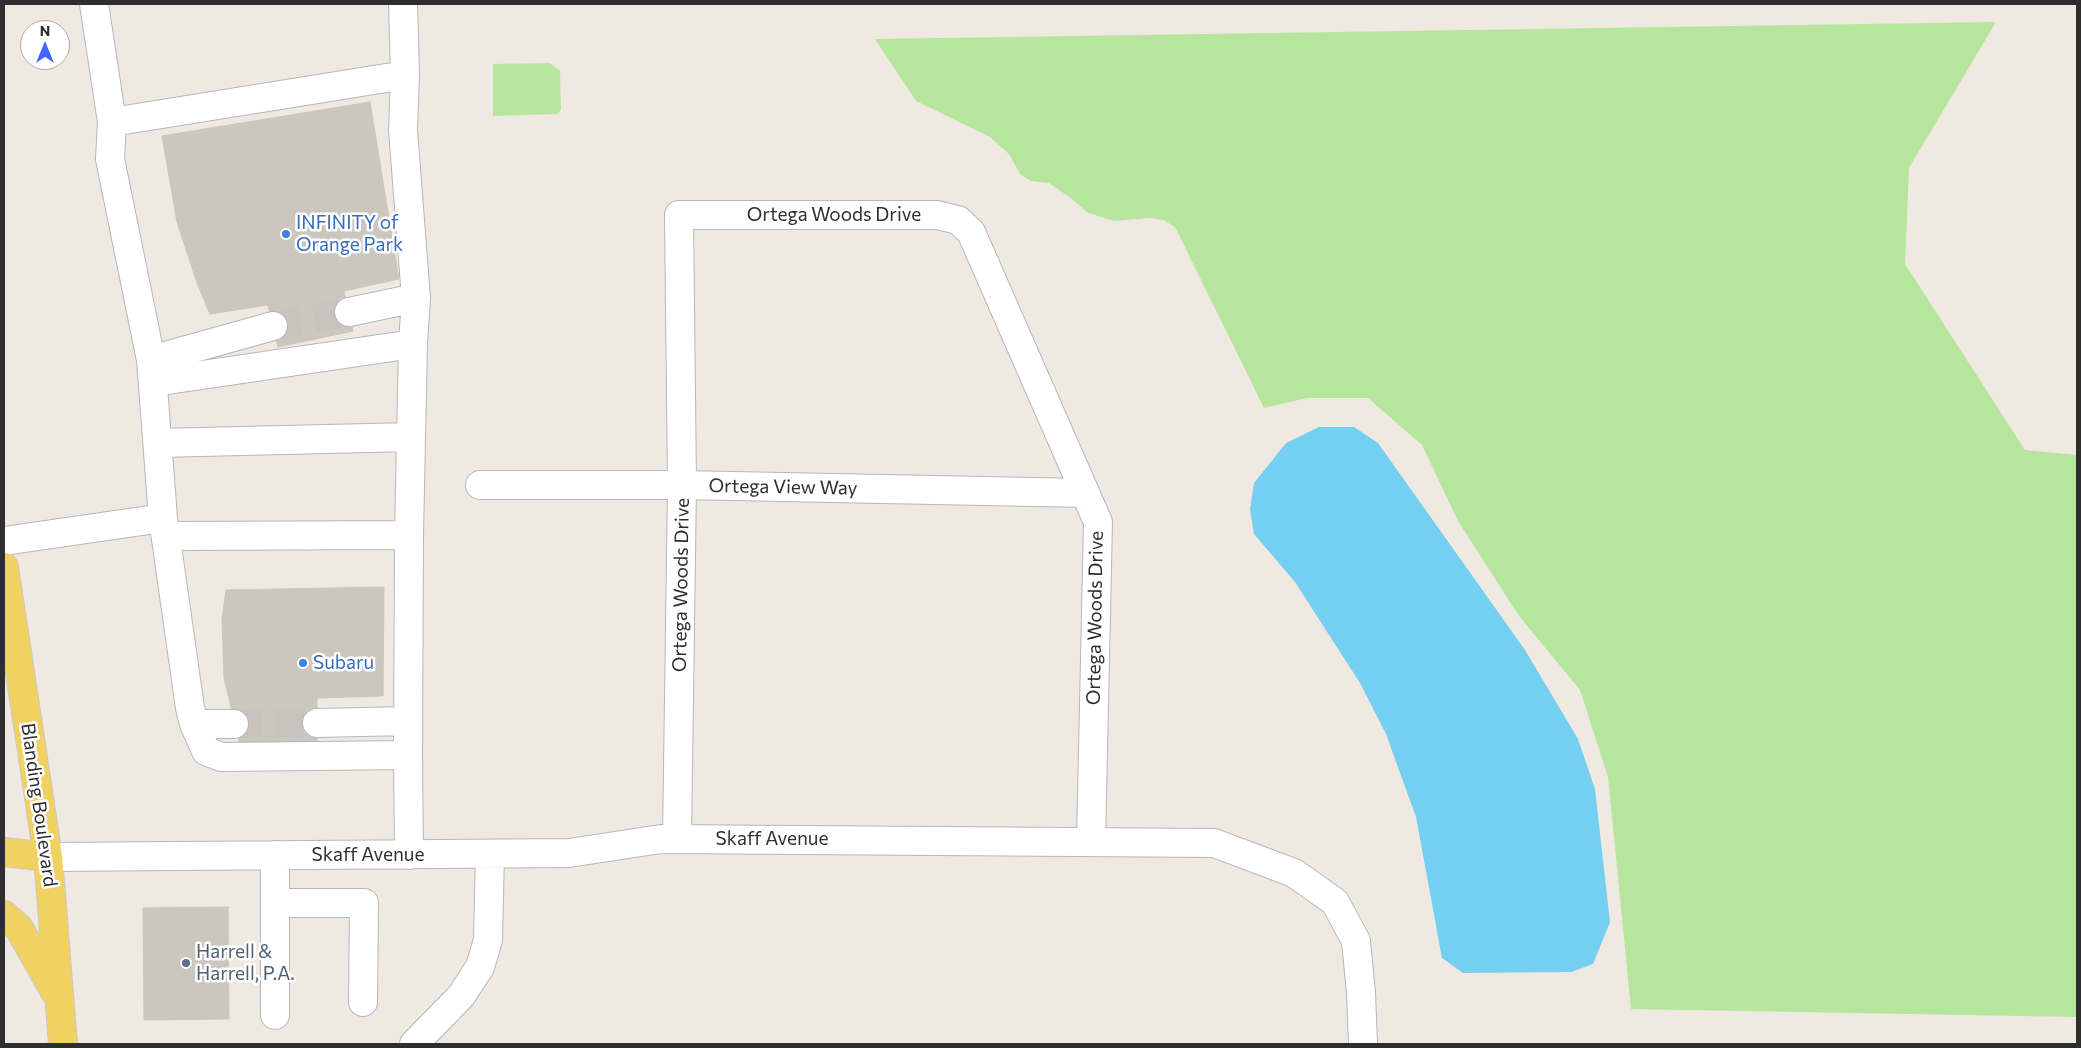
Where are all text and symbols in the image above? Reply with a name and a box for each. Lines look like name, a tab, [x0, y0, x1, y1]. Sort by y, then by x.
north arrow	[20, 20, 70, 70]
text: N	[40, 22, 50, 39]
street label: Ortega Woods Drive	[747, 204, 921, 226]
place label: INFINITY of Orange Park	[296, 212, 403, 256]
marker: INFINITY of Orange Park	[280, 228, 292, 240]
street label: Ortega View Way	[708, 474, 858, 500]
street label: Ortega Woods Drive	[668, 498, 694, 672]
street label: Ortega Woods Drive	[1082, 531, 1108, 705]
place label: Subaru	[313, 652, 374, 674]
marker: Subaru	[297, 657, 309, 669]
street label: Blanding Boulevard	[16, 722, 62, 888]
street label: Skaff Avenue	[716, 828, 828, 850]
street label: Skaff Avenue	[312, 844, 424, 866]
place label: Harrell & Harrell, P.A.	[196, 941, 295, 985]
marker: Harrell & Harrell, P.A.	[180, 957, 192, 969]

